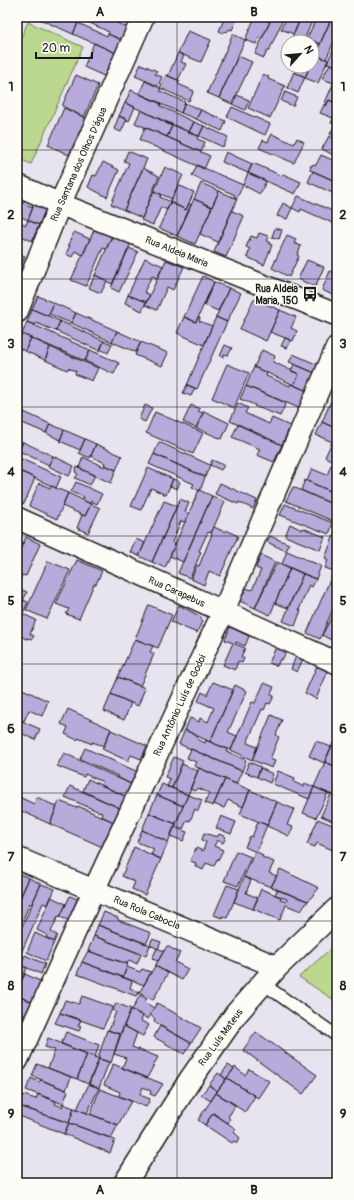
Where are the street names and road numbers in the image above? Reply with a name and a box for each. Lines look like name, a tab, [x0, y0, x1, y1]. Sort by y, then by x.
street label: Rua Santana dos Olhos D'água	[48, 105, 110, 223]
street label: Rua Aldeia Maria	[143, 234, 210, 270]
street label: Rua Carapebus	[146, 574, 207, 610]
street label: Rua Antônio Luís de Godoi	[151, 653, 209, 758]
street label: Rua Rola Cabocla	[111, 893, 182, 932]
street label: Rua Luís Mateus	[196, 1006, 246, 1069]

